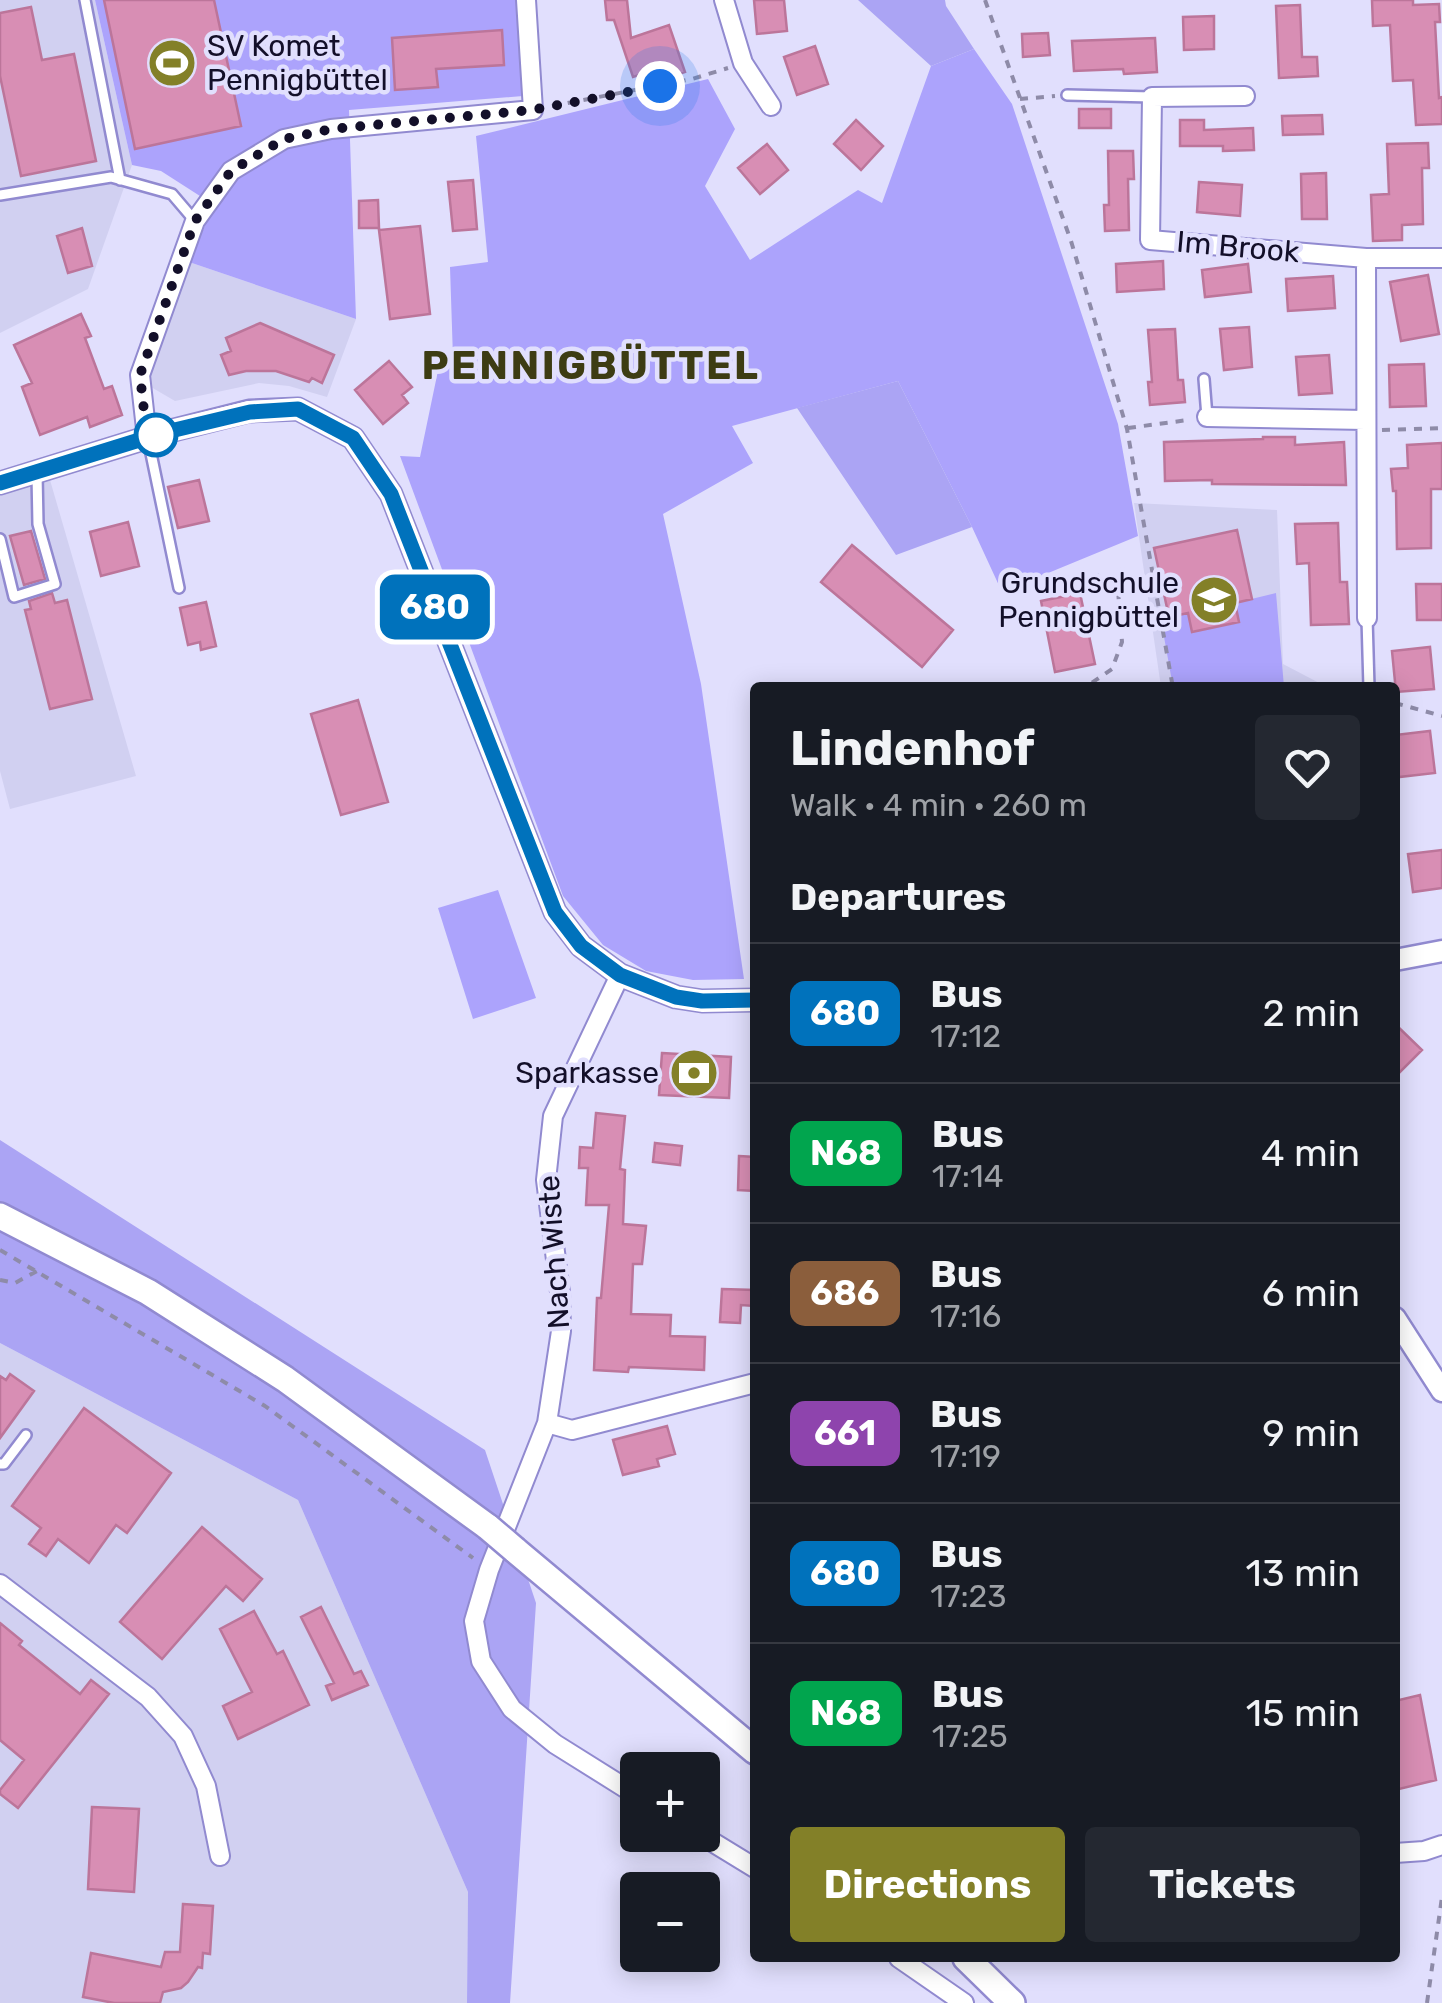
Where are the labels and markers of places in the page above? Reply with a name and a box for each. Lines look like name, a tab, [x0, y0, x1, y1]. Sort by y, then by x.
place label: SV Komet Pennigbüttel	[207, 28, 388, 98]
sports icon: SV Komet Pennigbüttel	[146, 37, 198, 89]
unlabelled marker	[135, 414, 177, 456]
place label: Grundschule Pennigbüttel	[998, 565, 1179, 635]
school or university icon: Grundschule Pennigbüttel	[1188, 574, 1240, 626]
bank icon: Sparkasse	[668, 1047, 720, 1099]
place label: Sparkasse	[515, 1055, 659, 1091]

